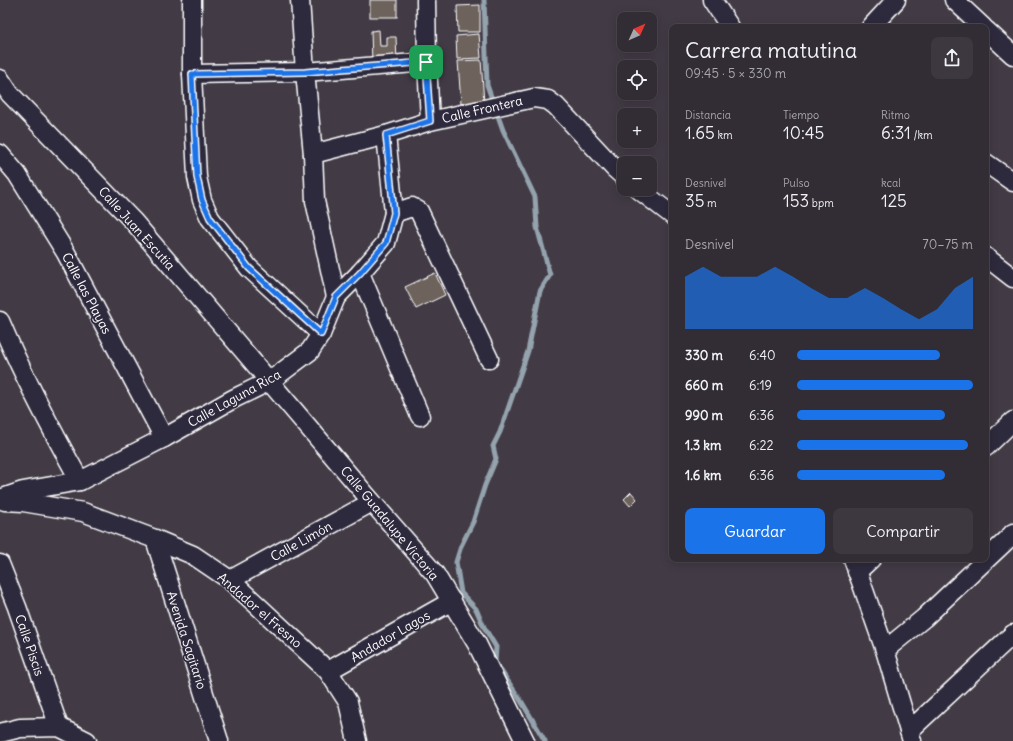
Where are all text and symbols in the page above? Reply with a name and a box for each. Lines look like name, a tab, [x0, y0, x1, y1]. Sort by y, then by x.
north arrow	[617, 12, 657, 52]
map controls	[617, 12, 657, 196]
text: Carrera matutina	[685, 36, 857, 64]
button: share	[931, 37, 973, 79]
pin	[409, 45, 443, 79]
icon: arrive	[415, 51, 437, 73]
button: locate	[617, 60, 657, 100]
text: 09:45 · 5 × 330 m	[685, 65, 786, 82]
street label: Calle Frontera	[440, 92, 524, 127]
button: +	[617, 108, 657, 148]
text: Distancia	[685, 108, 731, 122]
text: Tiempo	[783, 108, 819, 122]
text: Ritmo	[881, 108, 910, 122]
text: 1.65	[685, 122, 715, 144]
text: 10:45	[783, 122, 824, 144]
text: 6:31	[881, 122, 911, 144]
text: km	[715, 128, 733, 142]
text: /km	[911, 128, 933, 142]
button: −	[617, 156, 657, 196]
text: Desnivel	[685, 176, 726, 190]
text: Pulso	[783, 176, 810, 190]
text: kcal	[881, 176, 901, 190]
street label: Calle Juan Escutia	[95, 183, 179, 274]
text: 35	[685, 190, 704, 212]
text: 153	[783, 190, 809, 212]
text: 125	[881, 190, 907, 212]
text: m	[704, 196, 717, 210]
text: bpm	[809, 196, 834, 210]
text: Desnivel	[685, 236, 734, 253]
text: 70–75 m	[922, 236, 973, 253]
street label: Calle las Playas	[58, 250, 115, 337]
text: 330 m	[685, 347, 723, 364]
text: 6:40	[749, 347, 776, 364]
street label: Calle Laguna Rica	[185, 366, 284, 431]
text: 660 m	[685, 377, 723, 394]
text: 6:19	[749, 377, 772, 394]
text: 990 m	[685, 407, 723, 424]
text: 6:36	[749, 407, 774, 424]
text: 1.3 km	[685, 437, 721, 454]
text: 6:22	[749, 437, 774, 454]
street label: Calle Guadalupe Victoria	[337, 463, 442, 584]
text: 1.6 km	[685, 467, 721, 484]
text: 6:36	[749, 467, 774, 484]
button: Guardar	[685, 508, 825, 554]
button: Compartir	[833, 508, 973, 554]
street label: Calle Limón	[267, 517, 336, 565]
street label: Andador el Fresno	[214, 569, 306, 652]
street label: Avenida Sagitario	[163, 589, 210, 691]
street label: Andador Lagos	[347, 607, 433, 666]
street label: Calle Piscis	[11, 612, 48, 678]

